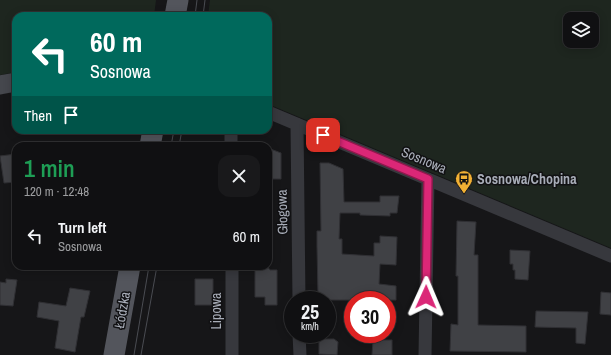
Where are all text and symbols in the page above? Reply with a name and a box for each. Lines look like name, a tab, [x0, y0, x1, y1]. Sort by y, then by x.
map controls	[563, 12, 599, 48]
button: layers	[563, 12, 599, 48]
text: 60 m	[90, 23, 142, 61]
icon: left	[24, 28, 76, 80]
text: Sosnowa	[90, 59, 151, 84]
icon: arrive	[60, 104, 82, 126]
text: Then	[24, 105, 52, 126]
pin	[306, 118, 340, 152]
icon: arrive	[312, 124, 334, 146]
street label: Sosnowa	[399, 142, 450, 178]
text: 1 min	[24, 152, 75, 184]
button: close	[218, 155, 260, 197]
bus stop icon: Sosnowa/Chopina	[454, 169, 474, 194]
place label: Sosnowa/Chopina	[477, 170, 577, 188]
text: 120 m · 12:48	[24, 183, 89, 200]
street label: Głogowa	[273, 189, 291, 235]
text: Turn left	[58, 217, 106, 238]
icon: left	[24, 225, 46, 247]
text: 60 m	[233, 226, 260, 247]
text: Sosnowa	[58, 238, 102, 255]
position arrow	[405, 276, 447, 318]
street label: Łódzka	[110, 290, 134, 330]
speed limit sign: 30	[344, 291, 396, 343]
street label: Lipowa	[207, 292, 225, 330]
text: 25	[301, 298, 319, 325]
text: km/h	[301, 320, 319, 333]

